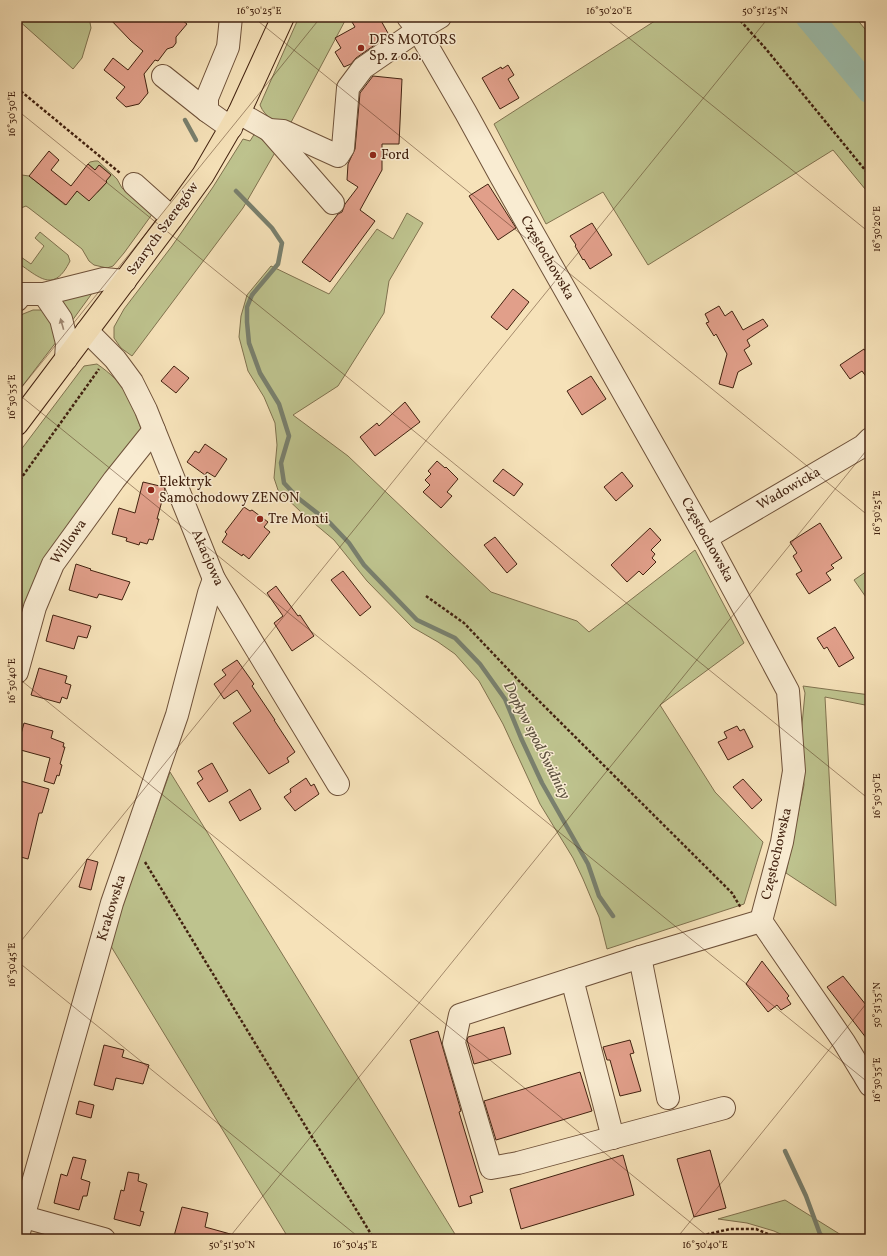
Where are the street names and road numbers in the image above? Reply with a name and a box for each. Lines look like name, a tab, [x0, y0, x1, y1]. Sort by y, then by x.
street label: Szarych Szeregów	[123, 178, 203, 280]
street label: Częstochowska	[515, 213, 579, 303]
street label: Wadowicka	[754, 463, 824, 515]
street label: Częstochowska	[676, 494, 738, 586]
street label: Willowa	[46, 516, 92, 568]
street label: Akacjowa	[186, 527, 228, 589]
street label: Częstochowska	[757, 806, 797, 902]
street label: Krakowska	[93, 872, 131, 944]

